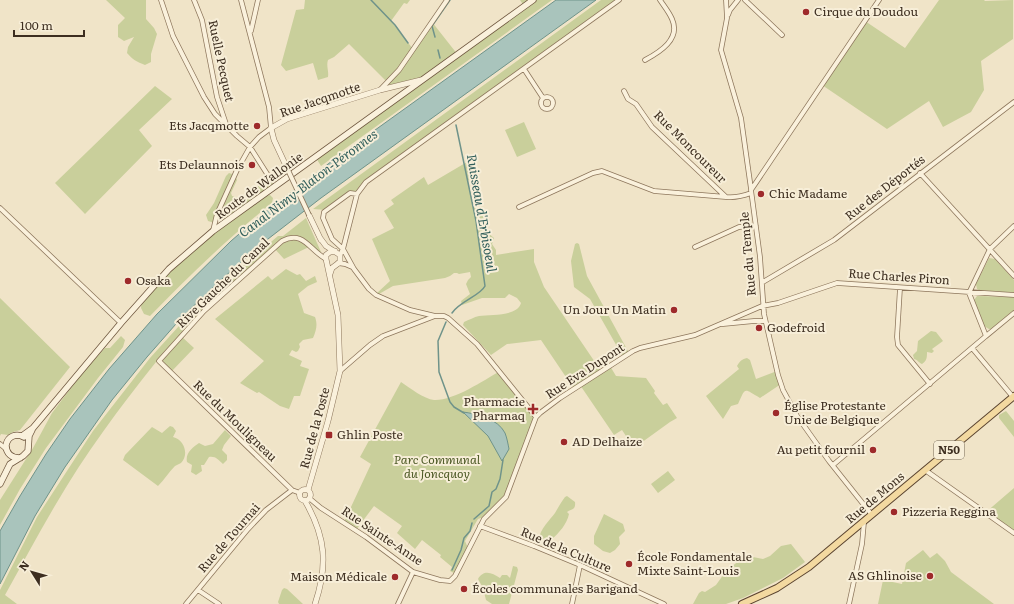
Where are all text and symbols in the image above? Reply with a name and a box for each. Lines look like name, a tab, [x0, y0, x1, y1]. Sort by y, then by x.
place label: Cirque du Doudou	[814, 2, 918, 20]
marker: Cirque du Doudou	[801, 7, 811, 17]
scale bar	[14, 12, 84, 38]
text: 100 m	[20, 16, 53, 34]
street label: Ruelle Pecquet	[205, 18, 239, 104]
street label: Rue Jacqmotte	[277, 77, 363, 121]
street label: Rue Moncoureur	[650, 106, 731, 187]
place label: Ets Jacqmotte	[169, 116, 249, 134]
marker: Ets Jacqmotte	[252, 121, 262, 131]
water label: Canal Nimy-Blaton-Péronnes	[234, 124, 381, 241]
street label: Route de Wallonie	[211, 147, 306, 223]
street label: Rue des Déportés	[841, 150, 929, 224]
water label: Ruisseau d'Erbisoeul	[463, 152, 502, 274]
place label: Ets Delaunnois	[159, 155, 245, 173]
marker: Ets Delaunnois	[247, 160, 257, 170]
place label: Chic Madame	[769, 184, 847, 202]
marker: Chic Madame	[756, 189, 766, 199]
street label: Rue du Temple	[734, 211, 760, 297]
street label: Rive Gauche du Canal	[172, 233, 273, 332]
street label: Rue Charles Piron	[848, 263, 951, 289]
place label: Osaka	[136, 271, 171, 289]
marker: Osaka	[123, 276, 133, 286]
place label: Un Jour Un Matin	[563, 300, 666, 318]
marker: Un Jour Un Matin	[669, 305, 679, 315]
place label: Godefroid	[767, 318, 826, 336]
marker: Godefroid	[754, 323, 764, 333]
street label: Rue Eva Dupont	[541, 338, 628, 403]
street label: Rue du Mouligneau	[190, 375, 282, 465]
street label: Rue de la Poste	[295, 385, 334, 470]
place label: Pharmacie Pharmaq	[464, 392, 525, 424]
place label: Église Protestante Unie de Belgique	[784, 396, 886, 428]
marker: Pharmacie Pharmaq	[528, 404, 538, 414]
marker: Église Protestante Unie de Belgique	[771, 408, 781, 418]
place label: Ghlin Poste	[337, 425, 403, 443]
marker: Ghlin Poste	[324, 430, 334, 440]
place label: AD Delhaize	[572, 432, 642, 450]
marker: AD Delhaize	[559, 437, 569, 447]
place label: Au petit fournil	[777, 440, 865, 458]
road number: N50	[934, 441, 964, 459]
marker: Au petit fournil	[868, 445, 878, 455]
park label: Parc Communal du Joncquoy	[394, 450, 481, 482]
street label: Rue de Mons	[841, 467, 908, 527]
street label: Rue de Tournai	[193, 499, 264, 576]
street label: Rue Sainte-Anne	[338, 501, 427, 569]
place label: Pizzeria Reggina	[902, 502, 996, 520]
marker: Pizzeria Reggina	[889, 507, 899, 517]
street label: Rue de la Culture	[518, 522, 615, 576]
place label: École Fondamentale Mixte Saint-Louis	[637, 547, 752, 579]
north arrow	[12, 552, 52, 592]
text: N	[14, 557, 32, 574]
marker: École Fondamentale Mixte Saint-Louis	[624, 559, 634, 569]
place label: AS Ghlinoise	[848, 566, 922, 584]
place label: Maison Médicale	[290, 567, 387, 585]
marker: AS Ghlinoise	[925, 571, 935, 581]
marker: Maison Médicale	[390, 572, 400, 582]
place label: Écoles communales Barigand	[472, 579, 638, 597]
marker: Écoles communales Barigand	[459, 584, 469, 594]

